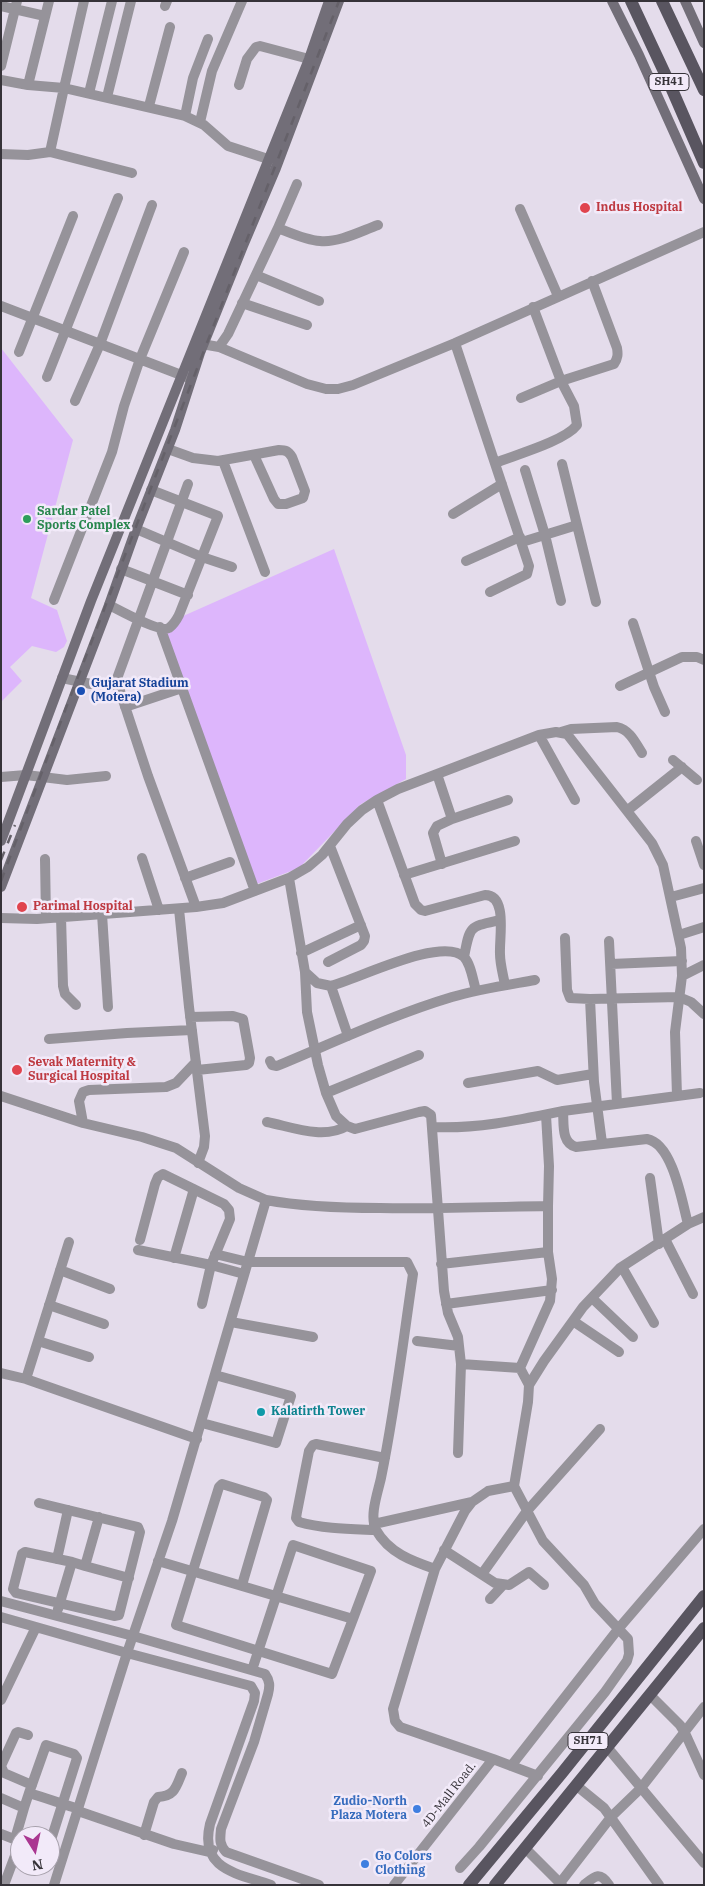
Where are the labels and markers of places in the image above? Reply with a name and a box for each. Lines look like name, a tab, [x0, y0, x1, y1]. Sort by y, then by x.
marker: Indus Hospital	[578, 201, 592, 215]
place label: Indus Hospital	[596, 201, 682, 215]
place label: Sardar Patel Sports Complex	[37, 505, 130, 533]
marker: Sardar Patel Sports Complex	[21, 513, 33, 525]
place label: Gujarat Stadium (Motera)	[91, 677, 189, 705]
marker: Gujarat Stadium (Motera)	[75, 685, 87, 697]
marker: Parimal Hospital	[15, 900, 29, 914]
place label: Parimal Hospital	[33, 900, 133, 914]
place label: Sevak Maternity & Surgical Hospital	[28, 1056, 136, 1084]
marker: Sevak Maternity & Surgical Hospital	[10, 1063, 24, 1077]
place label: Kalatirth Tower	[271, 1405, 365, 1419]
marker: Kalatirth Tower	[255, 1406, 267, 1418]
place label: Zudio-North Plaza Motera	[330, 1795, 407, 1823]
marker: Zudio-North Plaza Motera	[411, 1803, 423, 1815]
place label: Go Colors Clothing	[375, 1850, 432, 1878]
marker: Go Colors Clothing	[359, 1858, 371, 1870]

